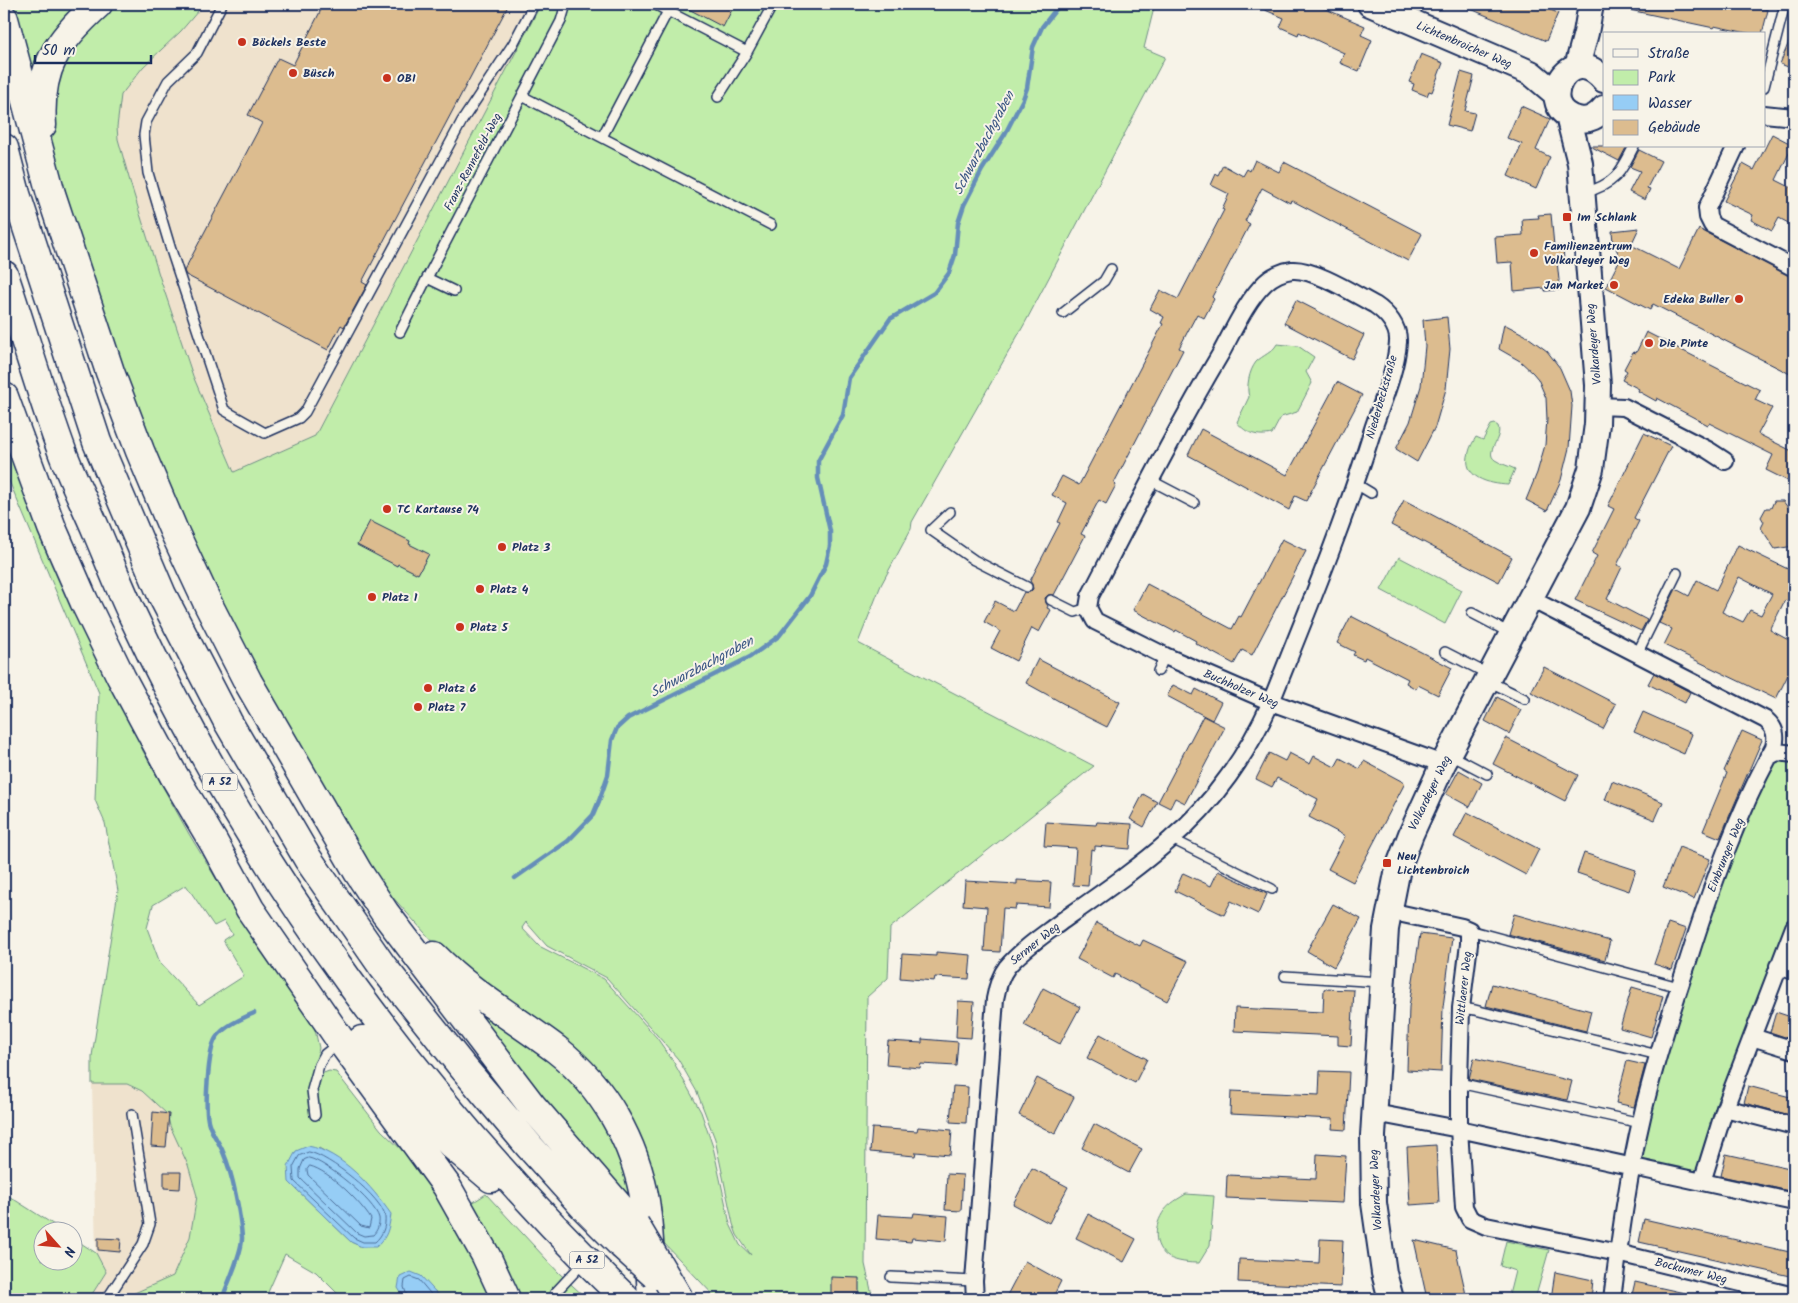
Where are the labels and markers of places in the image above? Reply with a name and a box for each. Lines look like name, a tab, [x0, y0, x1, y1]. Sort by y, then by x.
place label: Böckels Beste	[252, 33, 326, 52]
marker: Böckels Beste	[236, 36, 248, 48]
place label: Büsch	[303, 64, 335, 83]
marker: Büsch	[287, 67, 299, 79]
place label: OBI	[397, 69, 416, 88]
marker: OBI	[381, 72, 393, 84]
place label: Im Schlank	[1577, 208, 1637, 227]
marker: Im Schlank	[1561, 211, 1573, 223]
place label: Familienzentrum Volkardeyer Weg	[1544, 237, 1632, 270]
marker: Familienzentrum Volkardeyer Weg	[1528, 247, 1540, 259]
place label: Jan Market	[1544, 276, 1605, 295]
marker: Jan Market	[1608, 279, 1620, 291]
place label: Edeka Buller	[1664, 290, 1730, 309]
marker: Edeka Buller	[1733, 293, 1745, 305]
place label: Die Pinte	[1659, 334, 1708, 353]
marker: Die Pinte	[1643, 337, 1655, 349]
place label: TC Kartause 74	[397, 500, 479, 519]
marker: TC Kartause 74	[381, 503, 393, 515]
place label: Platz 3	[512, 538, 551, 557]
marker: Platz 3	[496, 541, 508, 553]
place label: Platz 4	[490, 580, 529, 599]
marker: Platz 4	[474, 583, 486, 595]
place label: Platz 1	[382, 588, 418, 607]
marker: Platz 1	[366, 591, 378, 603]
place label: Platz 5	[470, 618, 509, 637]
marker: Platz 5	[454, 621, 466, 633]
place label: Platz 6	[438, 679, 477, 698]
marker: Platz 6	[422, 682, 434, 694]
place label: Platz 7	[428, 698, 466, 717]
marker: Platz 7	[412, 701, 424, 713]
place label: Neu Lichtenbroich	[1397, 847, 1470, 880]
marker: Neu Lichtenbroich	[1381, 857, 1393, 869]

